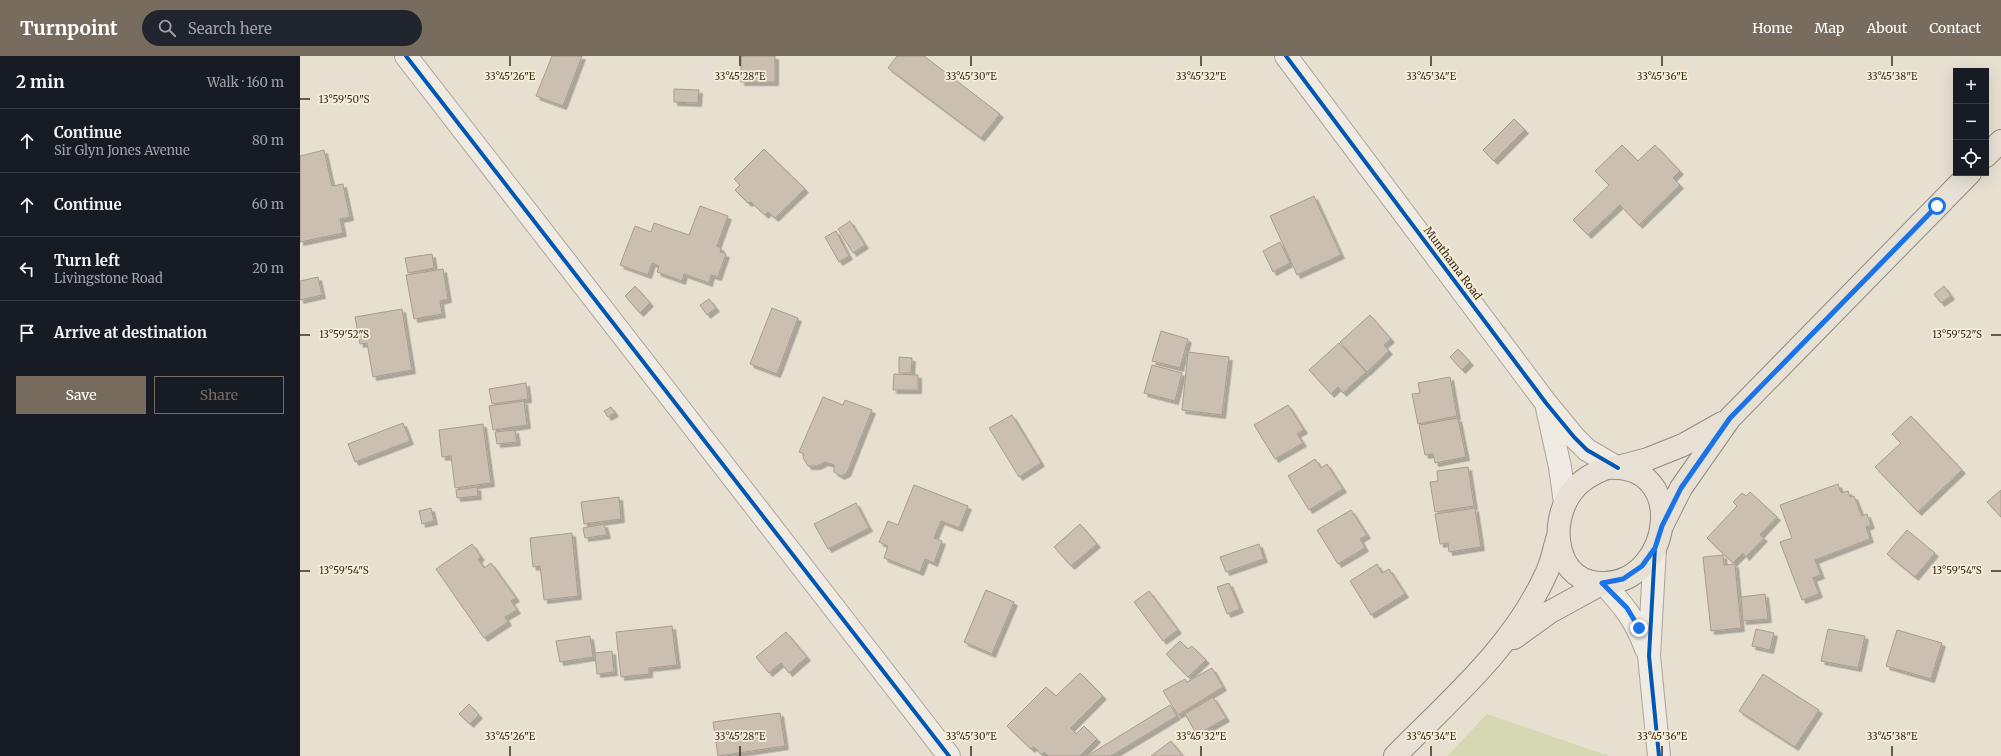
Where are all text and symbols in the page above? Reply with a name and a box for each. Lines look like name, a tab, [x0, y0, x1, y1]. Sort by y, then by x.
search box	[142, 10, 422, 46]
text: Turnpoint	[20, 16, 118, 40]
icon: search	[156, 17, 178, 39]
text: Search here	[188, 19, 272, 38]
text: Home	[1752, 19, 1793, 37]
text: Map	[1815, 19, 1844, 37]
text: About	[1866, 19, 1907, 37]
text: Contact	[1929, 19, 1981, 37]
map controls	[1953, 68, 1989, 176]
button: +	[1953, 68, 1989, 104]
text: 33°45'26"E	[485, 70, 536, 83]
text: 33°45'28"E	[715, 70, 766, 83]
text: 33°45'30"E	[945, 70, 997, 83]
text: 33°45'32"E	[1176, 70, 1227, 83]
text: 33°45'34"E	[1406, 70, 1457, 83]
text: 33°45'36"E	[1637, 70, 1688, 83]
text: 33°45'38"E	[1867, 70, 1918, 83]
text: 2 min	[16, 71, 64, 93]
text: Walk · 160 m	[207, 74, 284, 91]
text: 13°59'50"S	[319, 93, 369, 106]
button: −	[1953, 104, 1989, 140]
text: Continue	[54, 123, 122, 142]
icon: ahead	[16, 130, 38, 152]
text: 80 m	[252, 132, 284, 149]
button: locate	[1953, 140, 1989, 176]
text: Sir Glyn Jones Avenue	[54, 142, 190, 159]
icon: ahead	[16, 194, 38, 216]
text: Continue	[54, 195, 122, 214]
text: 60 m	[252, 196, 284, 213]
route start	[1928, 197, 1946, 215]
street label: Munthama Road	[1421, 224, 1485, 303]
text: Turn left	[54, 251, 120, 270]
icon: left	[16, 258, 38, 280]
text: 20 m	[252, 260, 284, 277]
text: Livingstone Road	[54, 270, 163, 287]
icon: arrive	[16, 322, 38, 344]
text: Arrive at destination	[54, 323, 207, 342]
text: 13°59'52"S	[319, 328, 369, 341]
text: 13°59'52"S	[1932, 328, 1982, 341]
button: Save	[16, 376, 146, 414]
button: Share	[154, 376, 284, 414]
text: 13°59'54"S	[319, 564, 369, 577]
text: 13°59'54"S	[1932, 564, 1982, 577]
route end	[1630, 619, 1648, 637]
text: 33°45'26"E	[485, 730, 536, 743]
text: 33°45'28"E	[715, 730, 766, 743]
text: 33°45'30"E	[945, 730, 997, 743]
text: 33°45'32"E	[1176, 730, 1227, 743]
text: 33°45'34"E	[1406, 730, 1457, 743]
text: 33°45'36"E	[1637, 730, 1688, 743]
text: 33°45'38"E	[1867, 730, 1918, 743]

